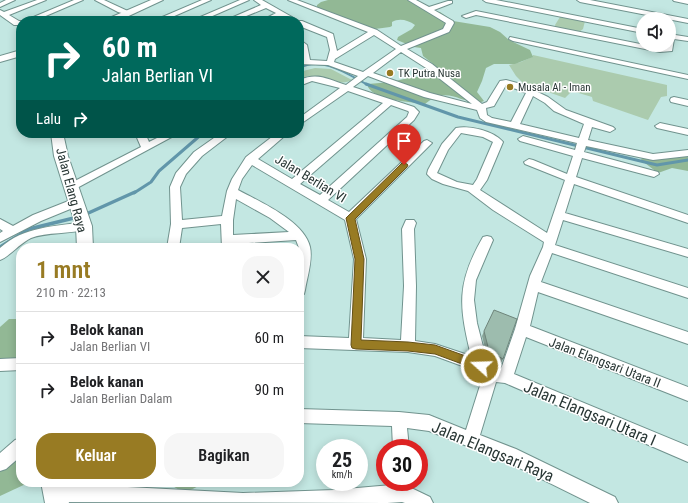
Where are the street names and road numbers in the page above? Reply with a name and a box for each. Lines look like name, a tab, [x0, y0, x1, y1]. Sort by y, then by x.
street label: Jalan Elang Raya	[53, 146, 90, 234]
street label: Jalan Berlian VI	[273, 151, 349, 206]
street label: Jalan Elangsari Utara II	[547, 334, 663, 391]
street label: Jalan Elangsari Utara I	[521, 377, 659, 450]
street label: Jalan Elangsari Raya	[429, 417, 557, 486]

